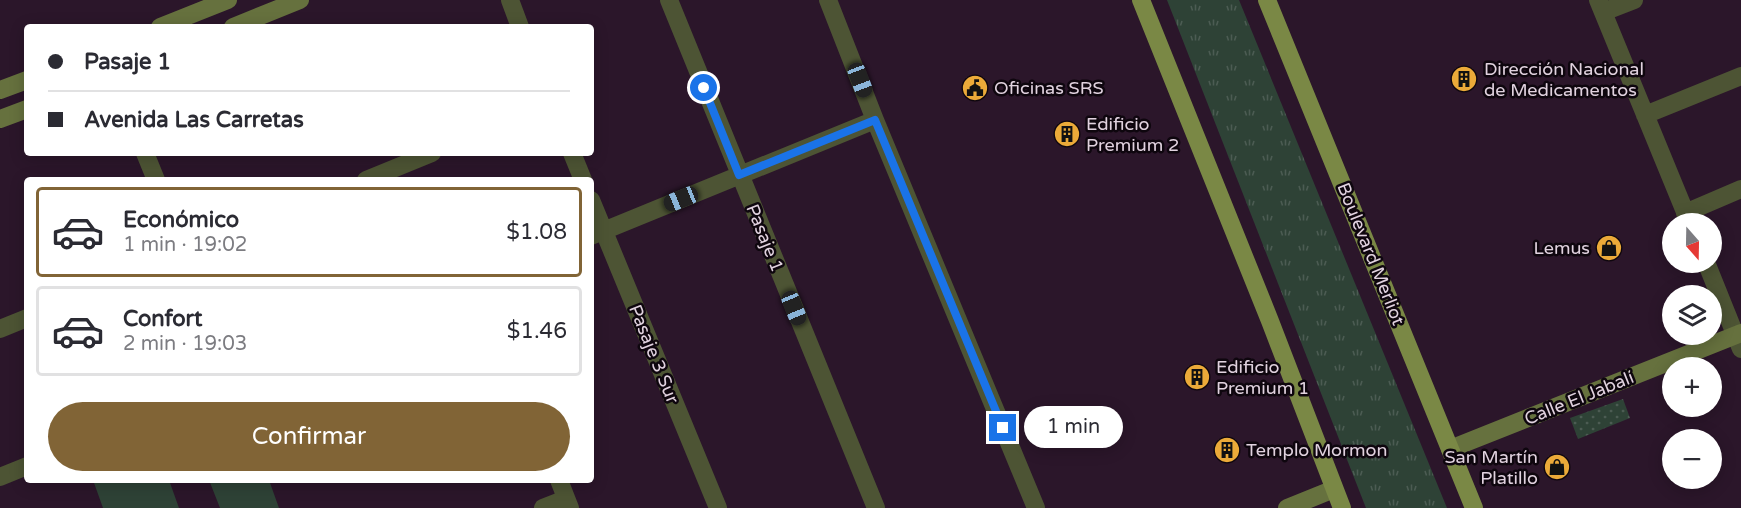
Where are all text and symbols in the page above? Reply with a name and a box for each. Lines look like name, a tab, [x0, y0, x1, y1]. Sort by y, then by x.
text: Pasaje 1	[84, 49, 171, 75]
place label: Dirección Nacional de Medicamentos	[1484, 58, 1644, 101]
car	[845, 60, 875, 100]
building icon: Dirección Nacional de Medicamentos	[1449, 64, 1479, 94]
public building icon: Oficinas SRS	[960, 73, 990, 103]
route start	[690, 74, 717, 101]
place label: Oficinas SRS	[994, 77, 1104, 99]
text: Avenida Las Carretas	[84, 107, 304, 133]
place label: Edificio Premium 2	[1086, 113, 1179, 156]
building icon: Edificio Premium 2	[1052, 119, 1082, 149]
street label: Boulevard Merliot	[1332, 179, 1410, 329]
car	[661, 184, 701, 214]
street label: Pasaje 1	[741, 201, 789, 275]
icon: car	[51, 205, 105, 259]
text: Económico	[123, 207, 239, 233]
north arrow	[1662, 213, 1722, 273]
map controls	[1662, 213, 1722, 489]
text: $1.08	[506, 219, 567, 245]
text: 1 min · 19:02	[123, 233, 247, 257]
shop icon: Lemus	[1594, 233, 1624, 263]
place label: Lemus	[1533, 237, 1590, 259]
button: layers	[1662, 285, 1722, 345]
car	[779, 288, 809, 328]
street label: Pasaje 3 Sur	[624, 301, 684, 407]
icon: car	[51, 304, 105, 358]
text: Confort	[123, 306, 202, 332]
text: $1.46	[507, 318, 567, 344]
text: 2 min · 19:03	[123, 332, 247, 356]
place label: Edificio Premium 1	[1216, 356, 1309, 399]
button: +	[1662, 357, 1722, 417]
building icon: Edificio Premium 1	[1182, 362, 1212, 392]
street label: Calle El Jabalí	[1521, 366, 1637, 430]
button: Confirmar	[48, 402, 570, 471]
callout: 1 min	[1024, 407, 1123, 449]
route end	[989, 414, 1016, 441]
text: 1 min	[1047, 415, 1100, 439]
button: −	[1662, 429, 1722, 489]
building icon: Templo Mormon	[1212, 435, 1242, 465]
place label: Templo Mormon	[1246, 439, 1387, 461]
place label: San Martín Platillo	[1444, 446, 1538, 489]
shop icon: San Martín Platillo	[1542, 452, 1572, 482]

